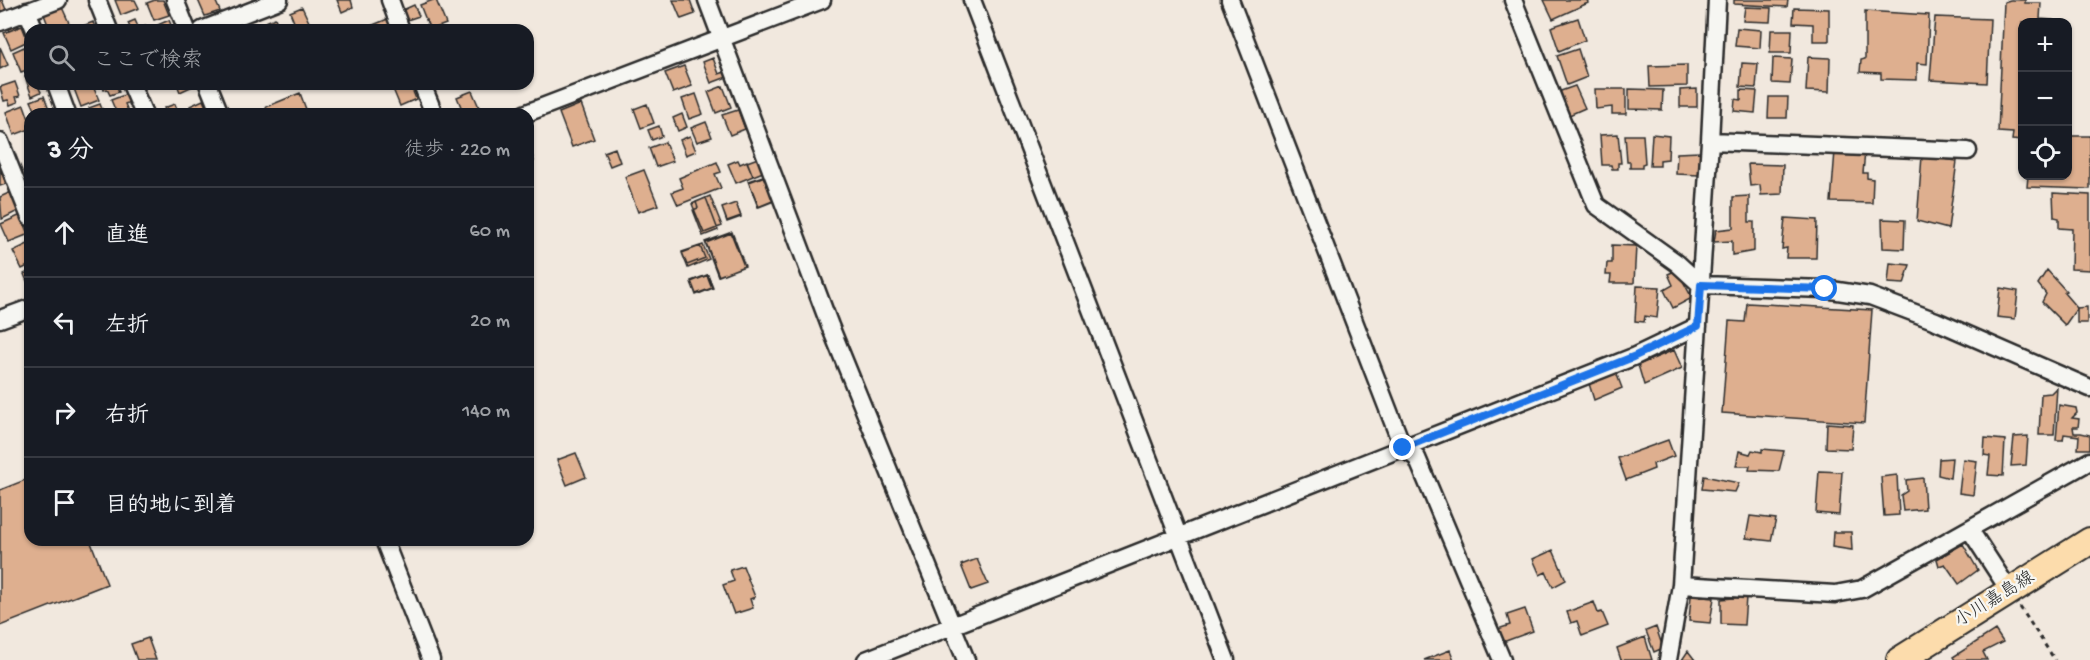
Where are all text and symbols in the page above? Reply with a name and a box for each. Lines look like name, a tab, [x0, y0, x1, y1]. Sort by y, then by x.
map controls	[2018, 18, 2072, 180]
button: +	[2018, 18, 2072, 72]
search box	[24, 24, 534, 90]
icon: search	[45, 41, 78, 74]
text: ここで検索	[93, 49, 203, 75]
button: −	[2018, 72, 2072, 126]
button: locate	[2018, 126, 2072, 180]
text: 3 分	[48, 137, 94, 168]
text: 徒歩 · 220 m	[404, 140, 510, 163]
icon: ahead	[48, 216, 81, 249]
text: 60 m	[470, 221, 510, 244]
text: 直進	[105, 224, 149, 250]
route start	[1811, 275, 1837, 301]
icon: left	[48, 306, 81, 339]
text: 20 m	[470, 311, 510, 334]
text: 左折	[105, 314, 149, 340]
icon: right	[48, 396, 81, 429]
text: 140 m	[462, 401, 510, 424]
text: 右折	[105, 404, 149, 430]
route end	[1389, 434, 1415, 460]
icon: arrive	[48, 486, 81, 519]
text: 目的地に到着	[105, 494, 237, 520]
street label: 小川嘉島線	[1951, 566, 2039, 633]

